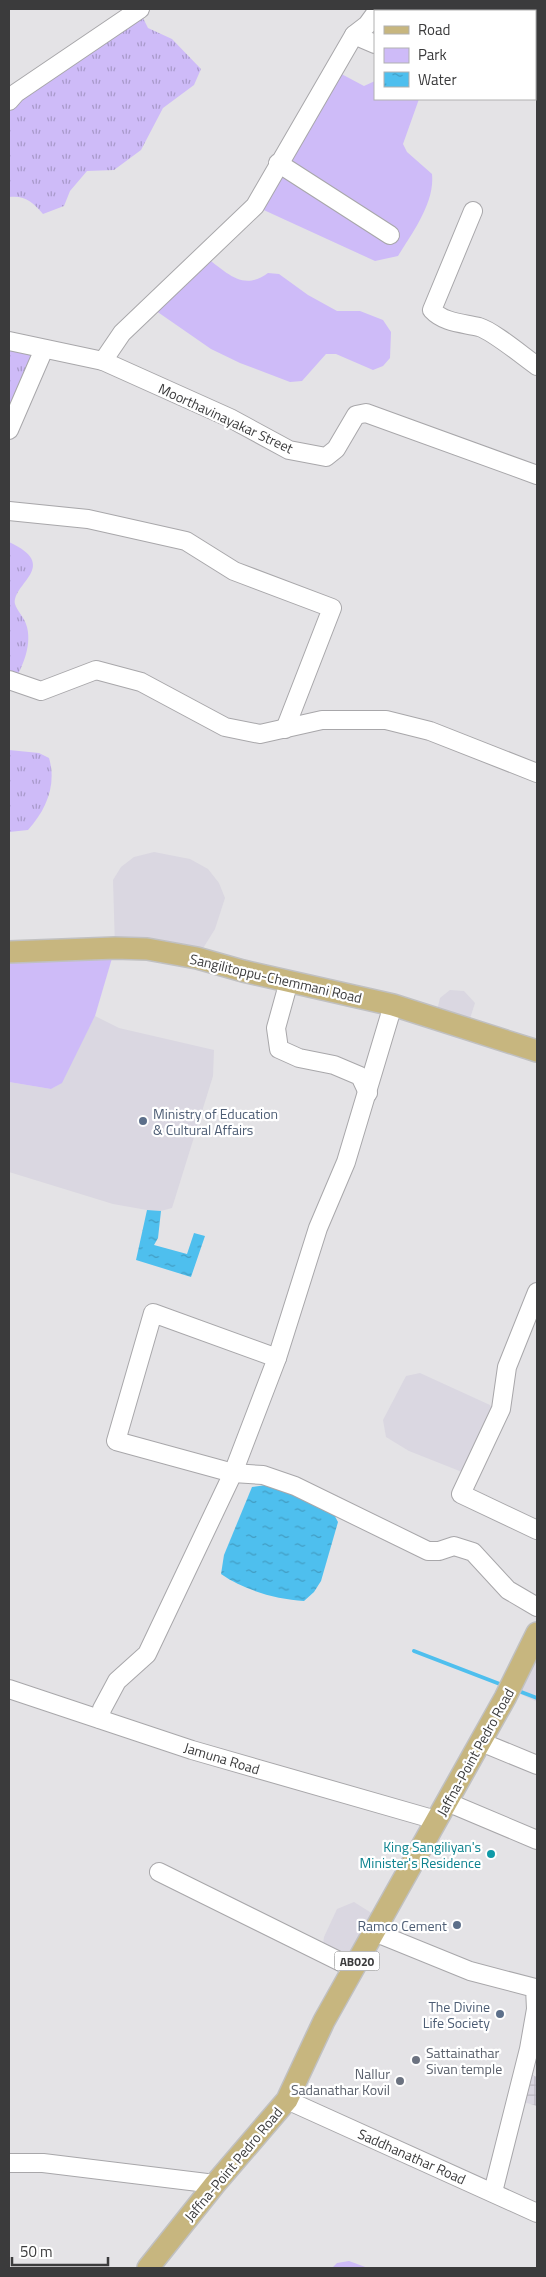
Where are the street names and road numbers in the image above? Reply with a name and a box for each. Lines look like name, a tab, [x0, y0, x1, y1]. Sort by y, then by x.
street label: Moorthavinayakar Street	[155, 378, 297, 458]
street label: Sangilitoppu-Chemmani Road	[188, 948, 364, 1008]
street label: Jaffna-Point Pedro Road	[431, 1684, 519, 1820]
street label: Jamuna Road	[182, 1737, 262, 1779]
road number: AB020	[334, 1952, 380, 1970]
street label: Jaffna-Point Pedro Road	[179, 2102, 287, 2226]
street label: Saddhanathar Road	[355, 2123, 469, 2189]

